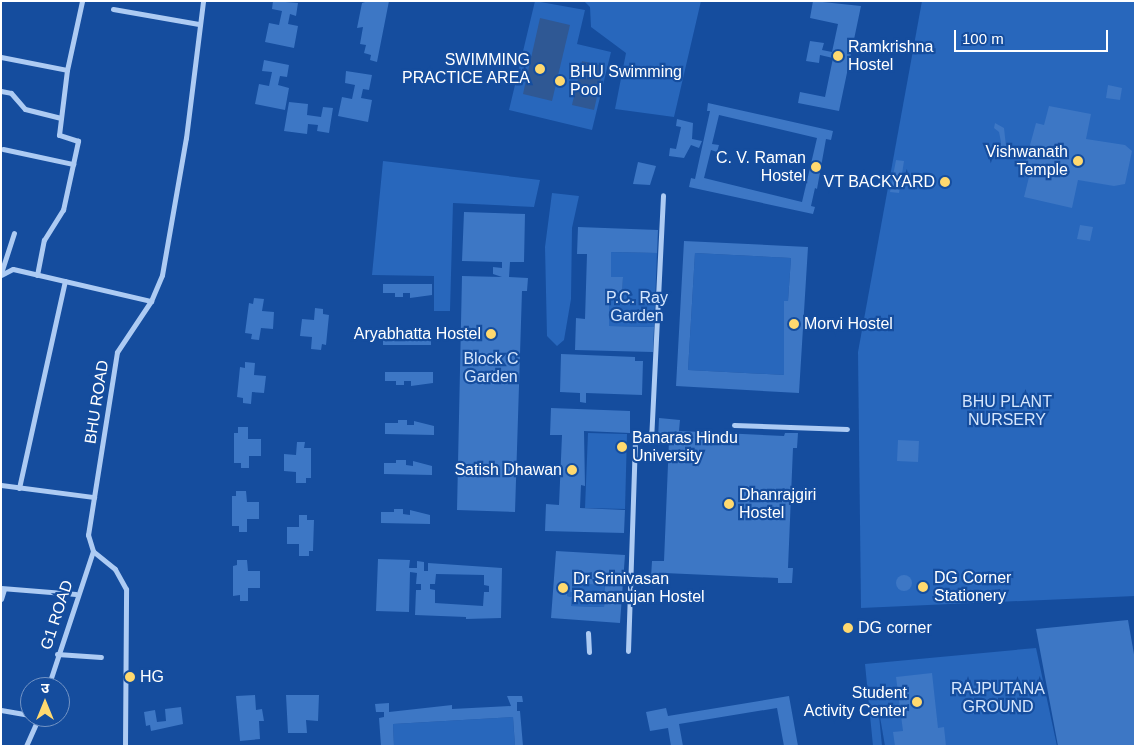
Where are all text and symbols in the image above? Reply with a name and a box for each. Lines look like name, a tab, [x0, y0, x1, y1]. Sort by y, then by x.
scale bar	[956, 20, 1110, 52]
text: 100 m	[962, 30, 1004, 47]
place label: Ramkrishna Hostel	[848, 37, 933, 75]
place label: SWIMMING PRACTICE AREA	[401, 50, 530, 88]
marker: Ramkrishna Hostel	[832, 50, 844, 62]
place label: BHU Swimming Pool	[570, 62, 682, 100]
marker: SWIMMING PRACTICE AREA	[534, 63, 546, 75]
marker: BHU Swimming Pool	[554, 75, 566, 87]
place label: Vishwanath Temple	[986, 142, 1068, 180]
place label: C. V. Raman Hostel	[716, 148, 806, 186]
marker: Vishwanath Temple	[1072, 155, 1084, 167]
marker: C. V. Raman Hostel	[810, 161, 822, 173]
place label: VT BACKYARD	[823, 172, 935, 192]
marker: VT BACKYARD	[939, 176, 951, 188]
park label: P.C. Ray Garden	[606, 288, 668, 326]
place label: Morvi Hostel	[804, 314, 893, 334]
marker: Morvi Hostel	[788, 318, 800, 330]
place label: Aryabhatta Hostel	[354, 324, 481, 344]
marker: Aryabhatta Hostel	[485, 328, 497, 340]
park label: Block C Garden	[463, 349, 519, 387]
street label: BHU ROAD	[81, 359, 113, 445]
park label: BHU PLANT NURSERY	[962, 392, 1052, 430]
place label: Banaras Hindu University	[632, 428, 738, 466]
marker: Banaras Hindu University	[616, 441, 628, 453]
place label: Satish Dhawan	[454, 460, 562, 480]
marker: Satish Dhawan	[566, 464, 578, 476]
place label: Dhanrajgiri Hostel	[739, 485, 816, 523]
marker: Dhanrajgiri Hostel	[723, 498, 735, 510]
place label: DG Corner Stationery	[934, 568, 1011, 606]
place label: Dr Srinivasan Ramanujan Hostel	[573, 569, 705, 607]
street label: G1 ROAD	[37, 578, 77, 652]
marker: DG Corner Stationery	[916, 580, 930, 594]
marker: Dr Srinivasan Ramanujan Hostel	[557, 582, 569, 594]
place label: DG corner	[858, 618, 932, 638]
marker: DG corner	[842, 622, 854, 634]
place label: HG	[140, 667, 164, 687]
marker: HG	[124, 671, 136, 683]
north arrow	[20, 677, 70, 727]
park label: RAJPUTANA GROUND	[951, 679, 1045, 717]
text: उ	[41, 680, 49, 696]
place label: Student Activity Center	[804, 683, 907, 721]
marker: Student Activity Center	[911, 696, 923, 708]

